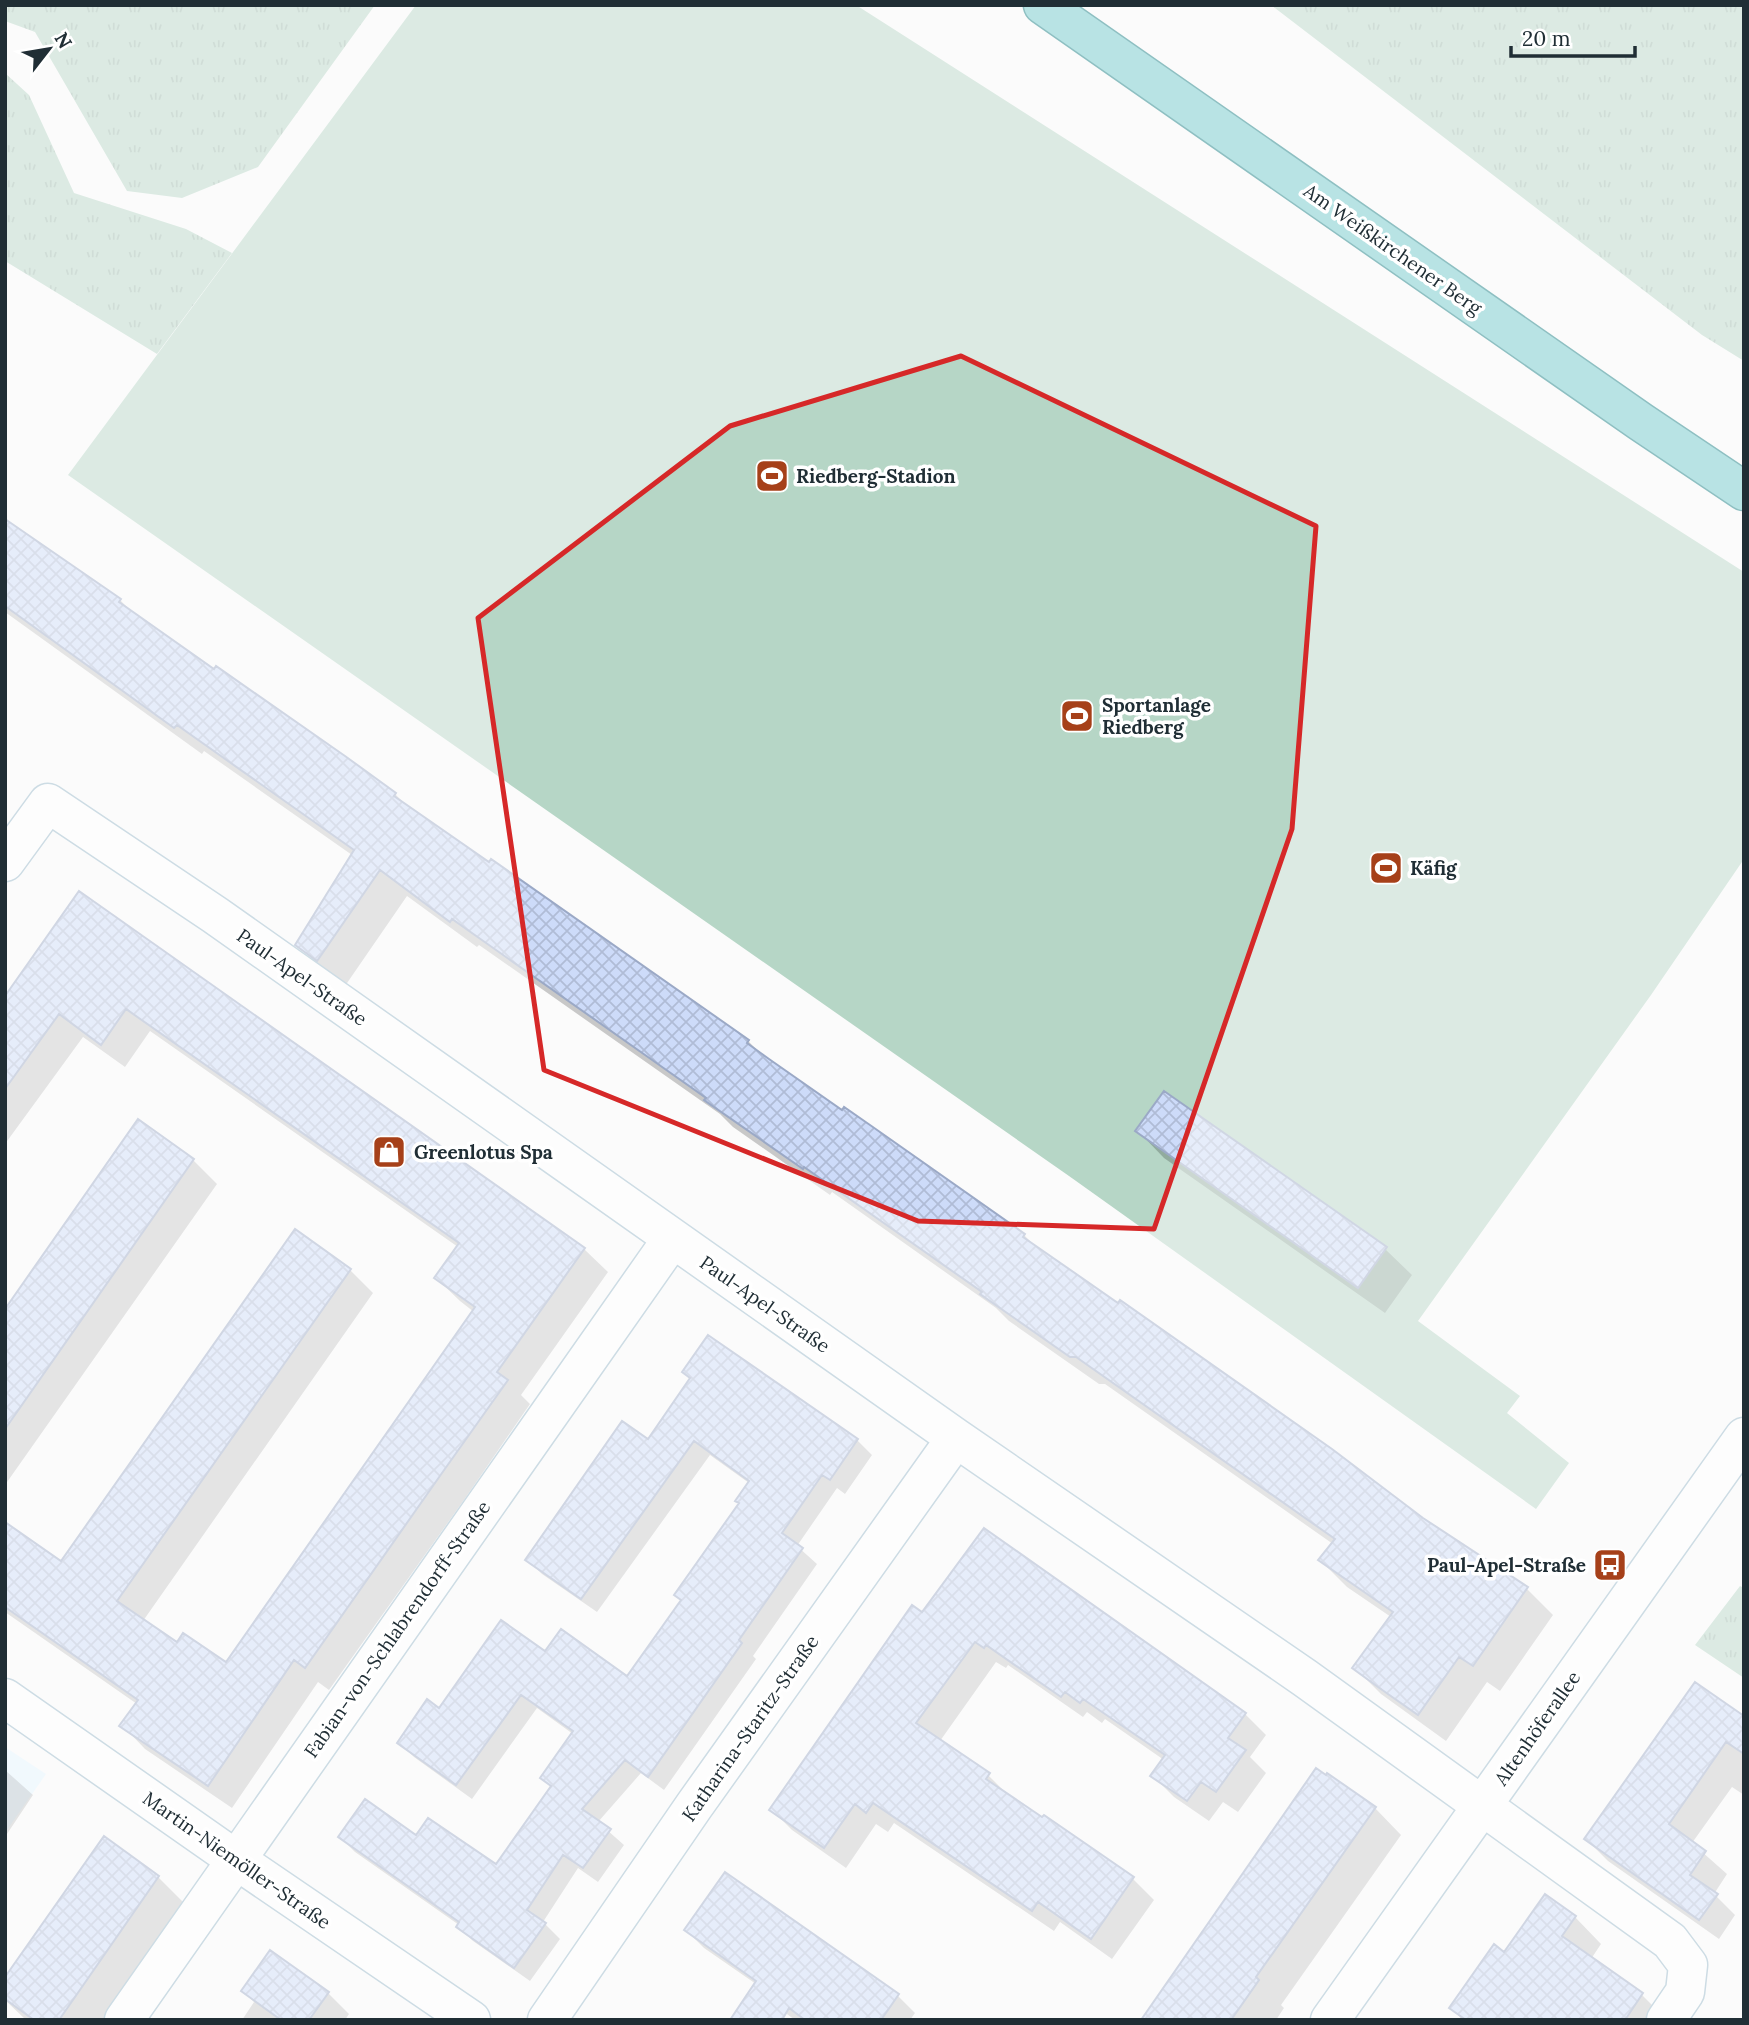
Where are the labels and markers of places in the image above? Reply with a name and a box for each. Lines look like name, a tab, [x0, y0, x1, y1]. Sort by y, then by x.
sports icon: Riedberg-Stadion	[753, 457, 791, 495]
place label: Riedberg-Stadion	[796, 464, 956, 488]
place label: Sportanlage Riedberg	[1102, 693, 1211, 739]
sports icon: Sportanlage Riedberg	[1058, 697, 1096, 735]
sports icon: Käfig	[1367, 849, 1405, 887]
place label: Käfig	[1410, 856, 1458, 880]
shop icon: Greenlotus Spa	[370, 1133, 408, 1171]
place label: Greenlotus Spa	[414, 1140, 553, 1164]
bus stop icon: Paul-Apel-Straße	[1591, 1546, 1629, 1584]
place label: Paul-Apel-Straße	[1427, 1553, 1586, 1577]

